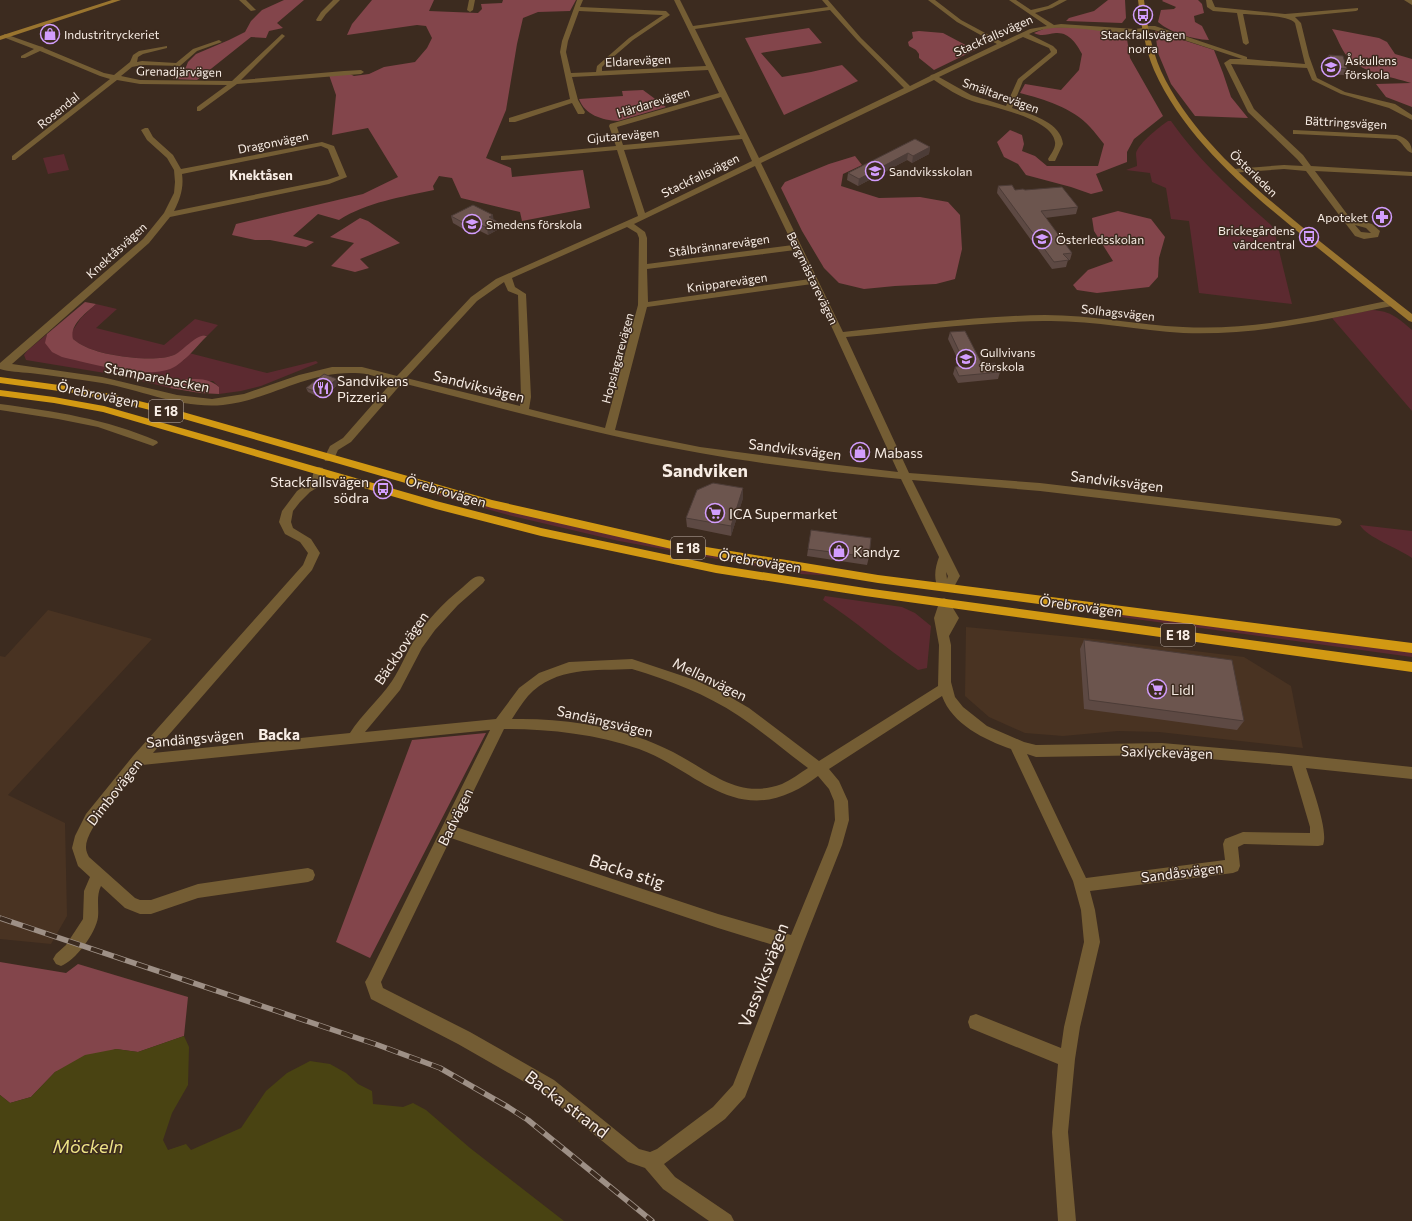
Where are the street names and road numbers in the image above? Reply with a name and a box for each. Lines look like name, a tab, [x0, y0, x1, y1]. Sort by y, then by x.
street label: Stackfallsvägen	[951, 11, 1035, 59]
street label: Eldarevägen	[605, 51, 671, 69]
street label: Grenadjärvägen	[136, 63, 222, 79]
street label: Smältarevägen	[961, 75, 1041, 115]
street label: Härdarevägen	[615, 84, 691, 120]
street label: Rosendal	[34, 89, 82, 131]
street label: Bättringsvägen	[1305, 113, 1387, 131]
street label: Gjutarevägen	[586, 125, 660, 145]
street label: Dragonvägen	[236, 128, 310, 156]
street label: Österleden	[1227, 147, 1281, 199]
street label: Stackfallsvägen	[659, 150, 741, 200]
street label: Knektåsvägen	[83, 219, 149, 281]
street label: Bergmästarevägen	[785, 229, 841, 327]
street label: Stålbrännarevägen	[668, 231, 770, 259]
street label: Knipparevägen	[686, 269, 768, 295]
street label: Solhagsvägen	[1080, 301, 1156, 323]
street label: Hopslagarevägen	[598, 311, 636, 405]
street label: Stamparebacken	[103, 358, 211, 396]
street label: Sandviksvägen	[432, 366, 526, 406]
street label: Örebrovägen	[56, 377, 140, 411]
road number: E 18	[149, 400, 183, 422]
street label: Sandviksvägen	[748, 435, 842, 463]
street label: Sandviksvägen	[1070, 467, 1164, 495]
street label: Örebrovägen	[404, 471, 488, 511]
road number: E 18	[671, 537, 705, 559]
street label: Örebrovägen	[718, 546, 802, 576]
street label: Örebrovägen	[1039, 592, 1123, 620]
street label: Bäckbovägen	[370, 608, 432, 688]
road number: E 18	[1161, 624, 1195, 646]
street label: Mellanvägen	[670, 654, 750, 704]
street label: Sandängsvägen	[555, 702, 655, 740]
street label: Sandängsvägen	[145, 725, 245, 751]
street label: Saxlyckevägen	[1121, 742, 1213, 762]
street label: Dimbovägen	[83, 755, 145, 829]
street label: Badvägen	[434, 786, 476, 848]
street label: Backa stig	[587, 849, 667, 893]
street label: Sandåsvägen	[1140, 859, 1224, 885]
street label: Vassviksvägen	[733, 920, 793, 1030]
street label: Backa strand	[521, 1066, 613, 1142]

